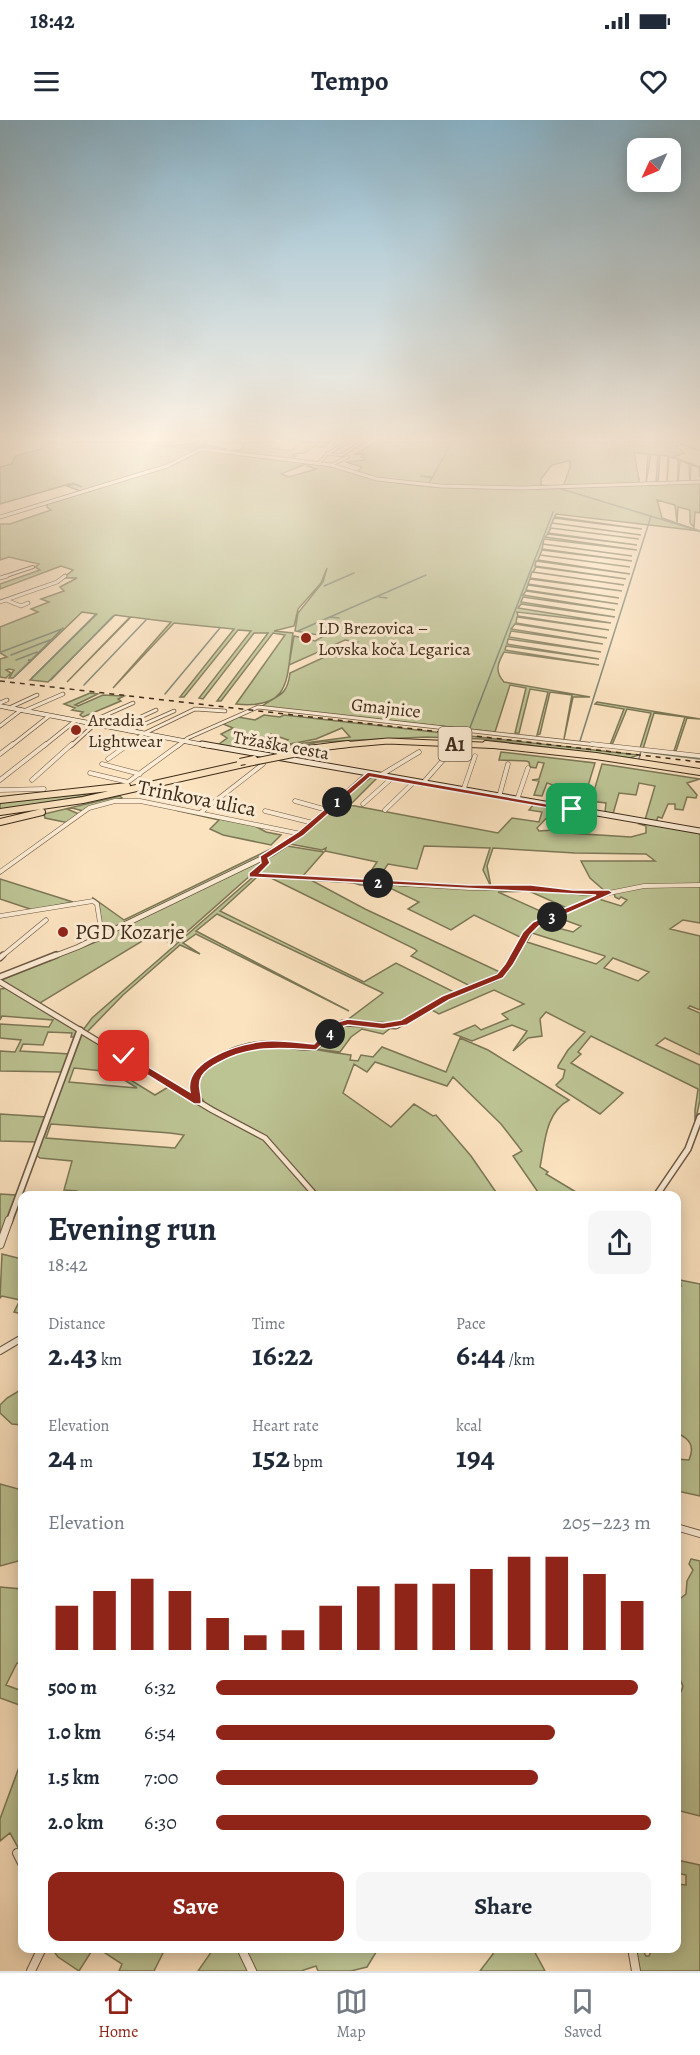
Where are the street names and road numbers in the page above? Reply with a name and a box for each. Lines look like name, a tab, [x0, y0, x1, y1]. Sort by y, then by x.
street label: Gmajnice	[350, 692, 422, 724]
street label: Tržaška cesta	[231, 725, 332, 765]
road number: A1	[438, 727, 472, 761]
street label: Trinkova ulica	[135, 773, 259, 823]

